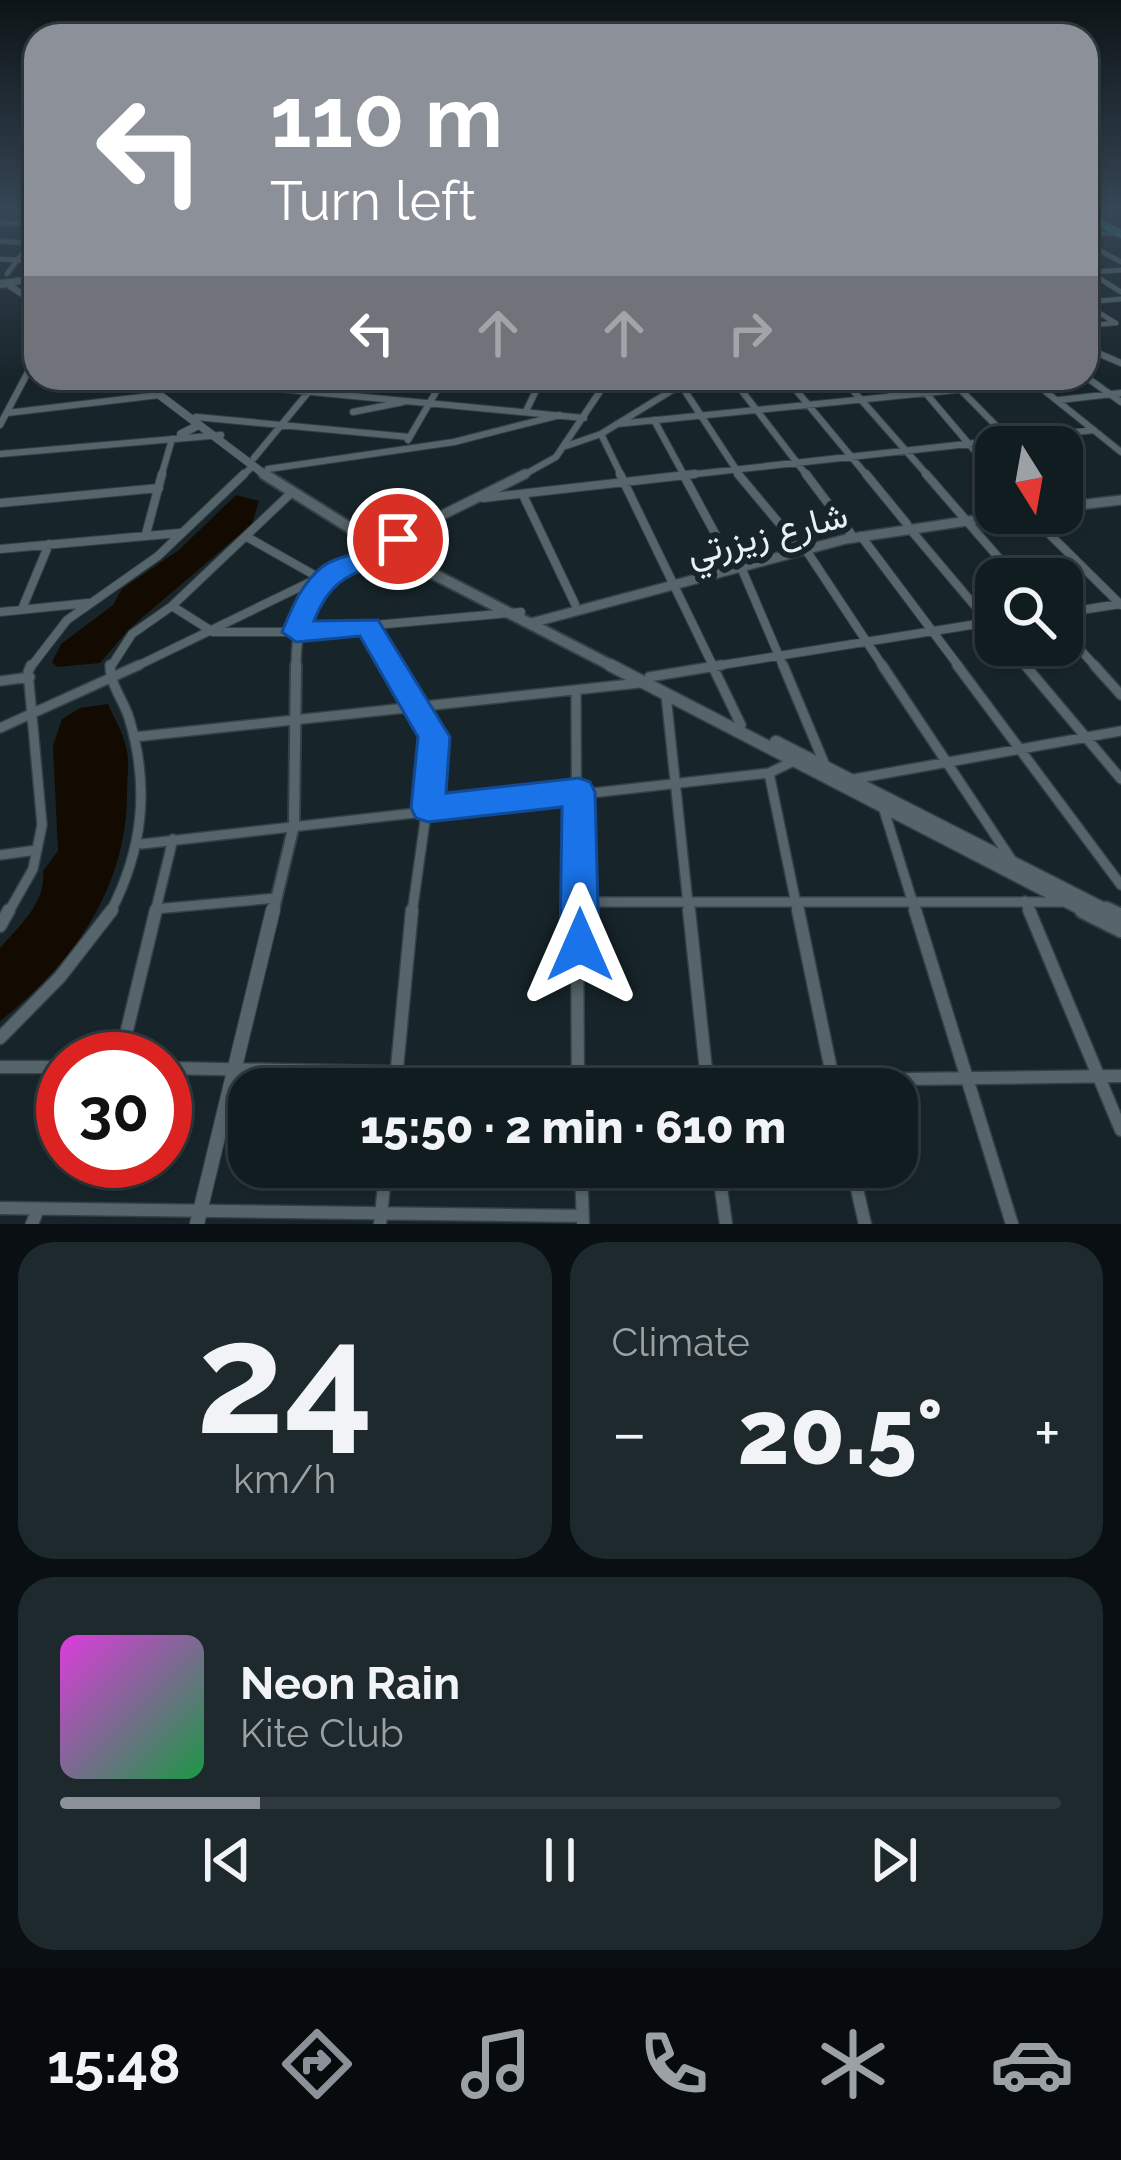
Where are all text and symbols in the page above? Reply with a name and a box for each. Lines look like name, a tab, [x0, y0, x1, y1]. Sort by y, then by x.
text: 110 m	[270, 68, 503, 167]
icon: left	[72, 72, 228, 228]
text: Turn left	[270, 169, 477, 233]
icon: left	[339, 300, 405, 366]
icon: ahead	[465, 300, 531, 366]
icon: ahead	[591, 300, 657, 366]
icon: right	[717, 300, 783, 366]
north arrow	[975, 426, 1083, 534]
map controls	[975, 426, 1083, 666]
pin	[347, 488, 449, 590]
street label: شارع زيزرتي	[682, 493, 854, 582]
icon: arrive	[365, 506, 431, 572]
button: search	[975, 558, 1083, 666]
position arrow	[517, 882, 643, 1008]
speed limit sign: 30	[36, 1032, 192, 1188]
text: 15:50 · 2 min · 610 m	[360, 1101, 786, 1154]
text: 24	[196, 1286, 373, 1470]
text: Climate	[612, 1319, 750, 1365]
text: 20.5°	[738, 1379, 943, 1485]
text: −	[612, 1394, 647, 1471]
text: +	[1034, 1394, 1061, 1471]
text: km/h	[233, 1456, 336, 1502]
text: Neon Rain	[240, 1657, 460, 1710]
text: Kite Club	[240, 1710, 404, 1756]
icon: previous	[194, 1827, 260, 1893]
icon: pause	[527, 1827, 593, 1893]
icon: next	[861, 1827, 927, 1893]
icon: directions	[275, 2022, 359, 2106]
icon: music	[454, 2022, 538, 2106]
icon: phone	[632, 2022, 716, 2106]
icon: climate	[811, 2022, 895, 2106]
icon: car	[990, 2022, 1074, 2106]
text: 15:48	[47, 2032, 181, 2096]

